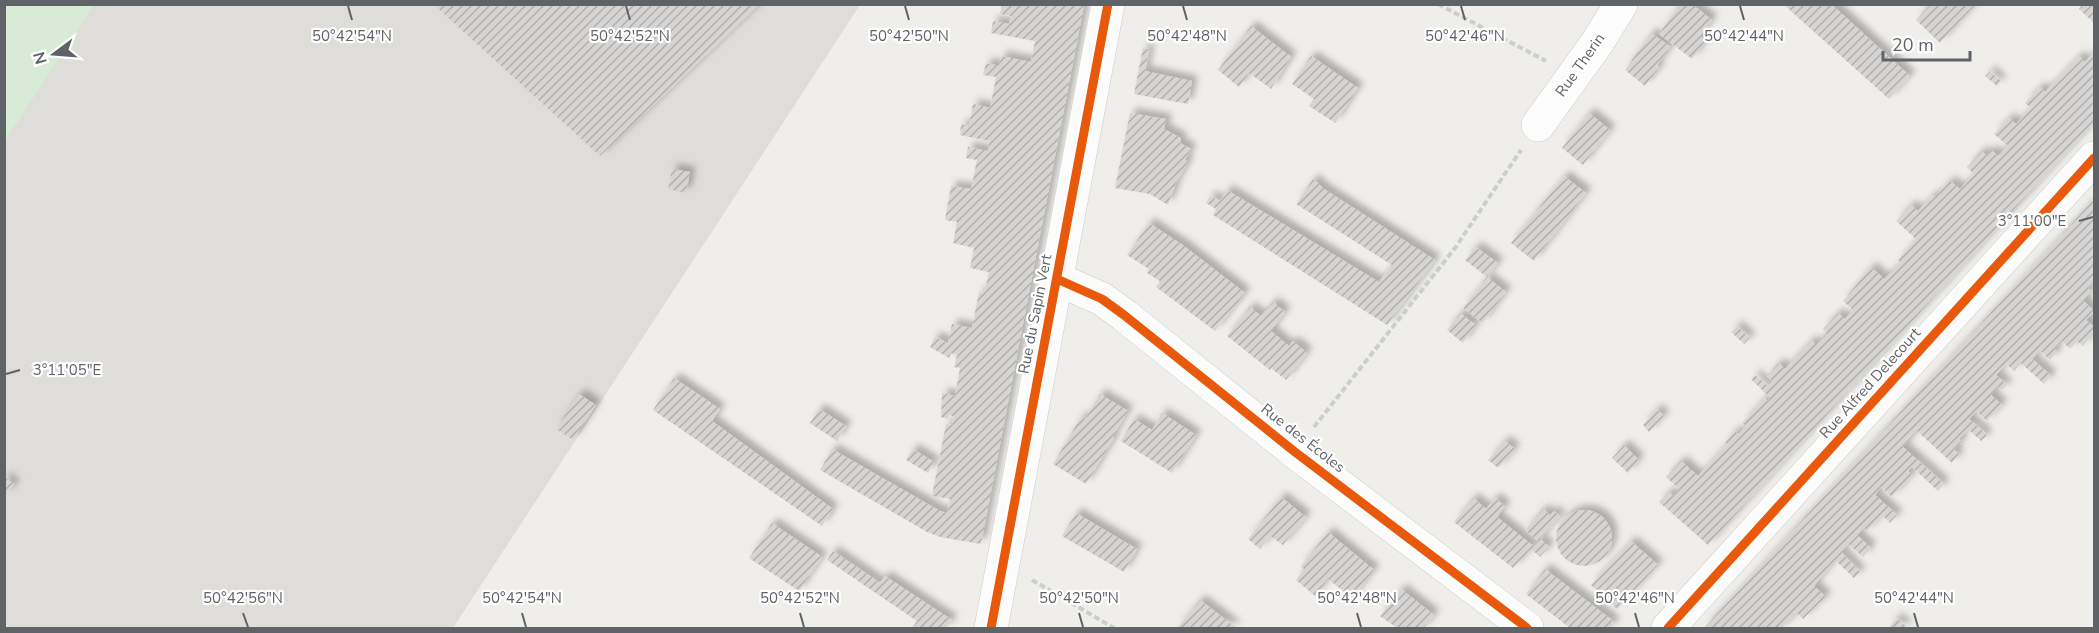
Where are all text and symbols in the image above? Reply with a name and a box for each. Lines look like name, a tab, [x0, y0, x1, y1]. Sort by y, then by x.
north arrow	[24, 24, 84, 84]
scale bar	[1883, 24, 1970, 62]
text: 50°42'54"N	[312, 26, 392, 46]
text: 50°42'52"N	[590, 26, 670, 46]
text: 50°42'50"N	[869, 26, 949, 46]
text: 50°42'48"N	[1147, 26, 1227, 46]
text: 50°42'46"N	[1425, 26, 1505, 46]
text: 50°42'44"N	[1704, 26, 1784, 46]
street label: Rue Therin	[1551, 29, 1609, 101]
text: 20 m	[1892, 33, 1934, 57]
text: N	[28, 49, 53, 67]
text: 3°11'00"E	[1998, 211, 2066, 231]
street label: Rue du Sapin Vert	[1014, 252, 1057, 376]
street label: Rue Alfred Delecourt	[1815, 323, 1926, 443]
text: 3°11'05"E	[33, 360, 101, 380]
street label: Rue des Écoles	[1257, 399, 1349, 477]
text: 50°42'56"N	[203, 588, 283, 608]
text: 50°42'54"N	[482, 588, 562, 608]
text: 50°42'52"N	[760, 588, 840, 608]
text: 50°42'50"N	[1039, 588, 1119, 608]
text: 50°42'48"N	[1317, 588, 1397, 608]
text: 50°42'46"N	[1595, 588, 1675, 608]
text: 50°42'44"N	[1874, 588, 1954, 608]

